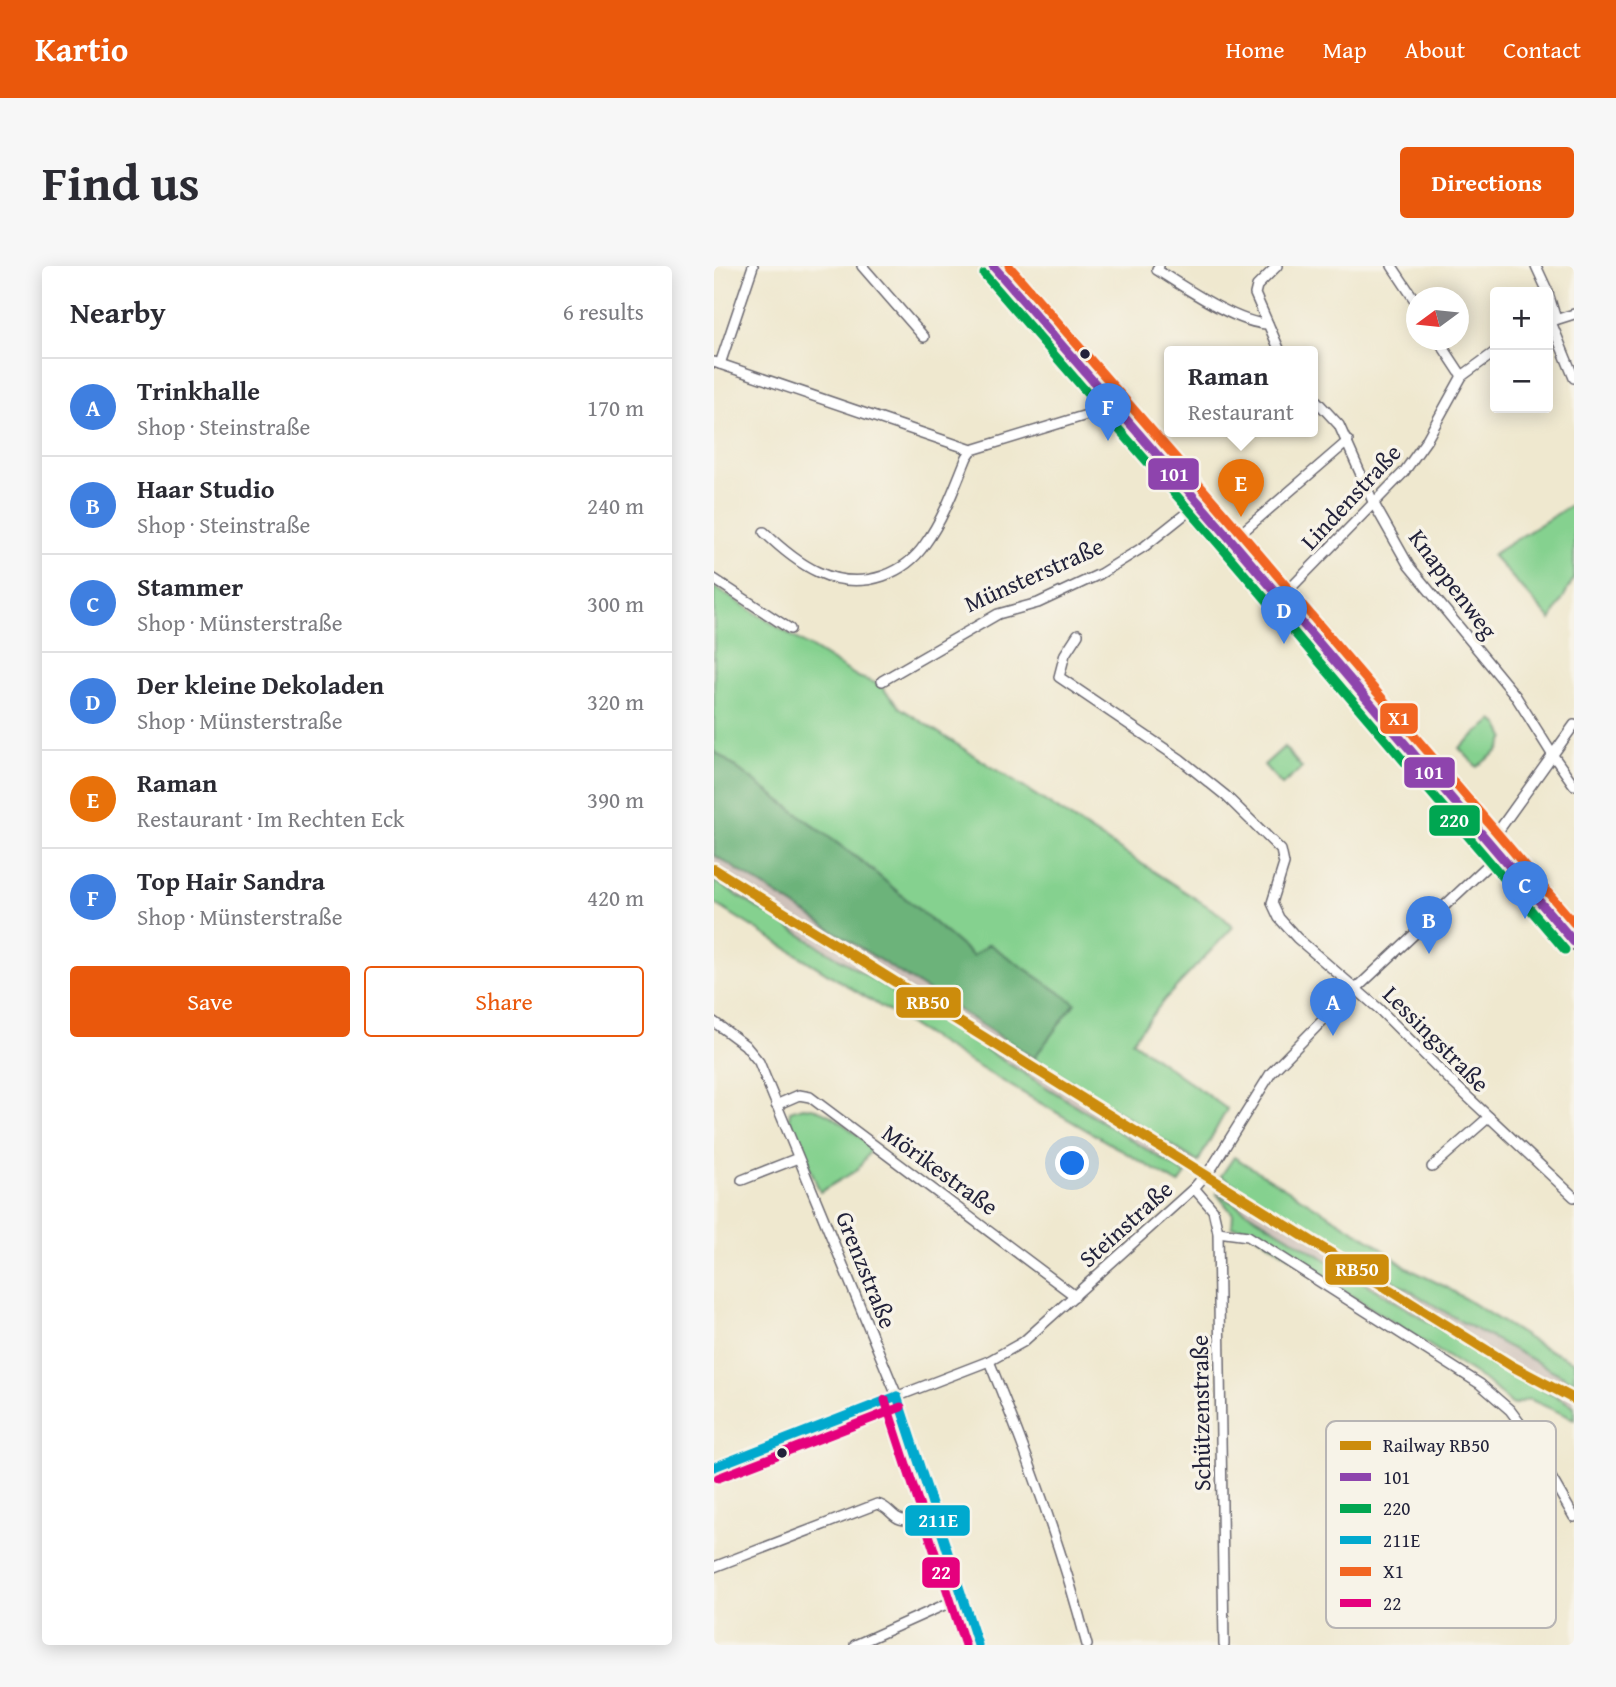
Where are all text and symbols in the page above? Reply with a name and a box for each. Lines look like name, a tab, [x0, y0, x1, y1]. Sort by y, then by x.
text: Kartio	[35, 25, 128, 73]
text: Home	[1226, 32, 1285, 67]
text: Map	[1323, 32, 1367, 67]
text: About	[1405, 32, 1465, 67]
text: Contact	[1503, 32, 1581, 67]
text: Find us	[42, 146, 200, 218]
button: Directions	[1400, 147, 1574, 218]
north arrow	[1406, 287, 1469, 350]
map controls	[1490, 287, 1553, 413]
button: +	[1490, 287, 1553, 350]
text: Nearby	[70, 290, 166, 334]
text: 6 results	[563, 295, 644, 328]
popup	[1164, 346, 1318, 437]
unlabelled marker	[1078, 347, 1092, 361]
button: −	[1490, 350, 1553, 413]
text: Raman	[1188, 356, 1269, 395]
text: Trinkhalle	[137, 371, 260, 410]
pin: F	[1085, 383, 1131, 441]
text: A	[86, 391, 100, 424]
text: 170 m	[587, 391, 644, 424]
text: Restaurant	[1188, 395, 1294, 428]
text: Shop · Steinstraße	[137, 410, 310, 443]
street label: Lindenstraße	[1292, 436, 1409, 558]
line badge: 101	[1147, 457, 1200, 491]
pin: E	[1218, 459, 1264, 517]
text: 101	[1159, 460, 1189, 488]
text: Haar Studio	[137, 469, 275, 508]
text: B	[86, 489, 100, 522]
text: 240 m	[587, 489, 644, 522]
text: Shop · Steinstraße	[137, 508, 310, 541]
street label: Knappenweg	[1400, 521, 1506, 646]
street label: Münsterstraße	[958, 528, 1109, 621]
text: Stammer	[137, 567, 243, 606]
pin: D	[1261, 586, 1307, 644]
text: C	[86, 587, 100, 620]
text: 300 m	[587, 587, 644, 620]
text: Shop · Münsterstraße	[137, 606, 343, 639]
text: Der kleine Dekoladen	[137, 665, 384, 704]
text: D	[86, 685, 100, 718]
text: 320 m	[587, 685, 644, 718]
line badge: X1	[1379, 702, 1419, 735]
text: Shop · Münsterstraße	[137, 704, 343, 737]
text: X1	[1388, 704, 1410, 732]
line badge: 101	[1403, 756, 1456, 789]
text: 101	[1414, 758, 1444, 786]
text: Raman	[137, 763, 217, 802]
text: E	[87, 783, 99, 816]
text: 390 m	[587, 783, 644, 816]
text: Restaurant · Im Rechten Eck	[137, 802, 405, 835]
line badge: 220	[1428, 804, 1481, 837]
text: 220	[1439, 806, 1469, 834]
text: Top Hair Sandra	[137, 861, 325, 900]
pin: C	[1502, 861, 1548, 919]
text: F	[87, 881, 99, 914]
text: 420 m	[587, 881, 644, 914]
pin: B	[1406, 896, 1452, 954]
text: Shop · Münsterstraße	[137, 900, 343, 933]
button: Save	[70, 966, 350, 1037]
button: Share	[364, 966, 644, 1037]
street label: Lessingstraße	[1375, 977, 1498, 1100]
pin: A	[1310, 978, 1356, 1036]
line badge: RB50	[895, 986, 962, 1019]
text: RB50	[906, 988, 950, 1016]
street label: Mörikestraße	[875, 1116, 1006, 1224]
your location	[1055, 1146, 1089, 1180]
street label: Steinstraße	[1071, 1172, 1180, 1275]
street label: Grenzstraße	[827, 1206, 906, 1334]
line badge: RB50	[1324, 1253, 1390, 1286]
text: RB50	[1335, 1255, 1379, 1283]
street label: Schützenstraße	[1182, 1334, 1219, 1492]
legend	[1326, 1421, 1556, 1628]
text: Railway RB50	[1383, 1431, 1489, 1459]
unlabelled marker	[775, 1446, 789, 1460]
text: 101	[1383, 1463, 1410, 1491]
text: 220	[1383, 1494, 1410, 1522]
line badge: 211E	[904, 1504, 971, 1537]
text: 211E	[918, 1506, 958, 1534]
text: 211E	[1383, 1526, 1420, 1554]
line badge: 22	[921, 1556, 961, 1589]
text: X1	[1383, 1557, 1404, 1585]
text: 22	[931, 1558, 951, 1586]
text: 22	[1383, 1589, 1401, 1617]

